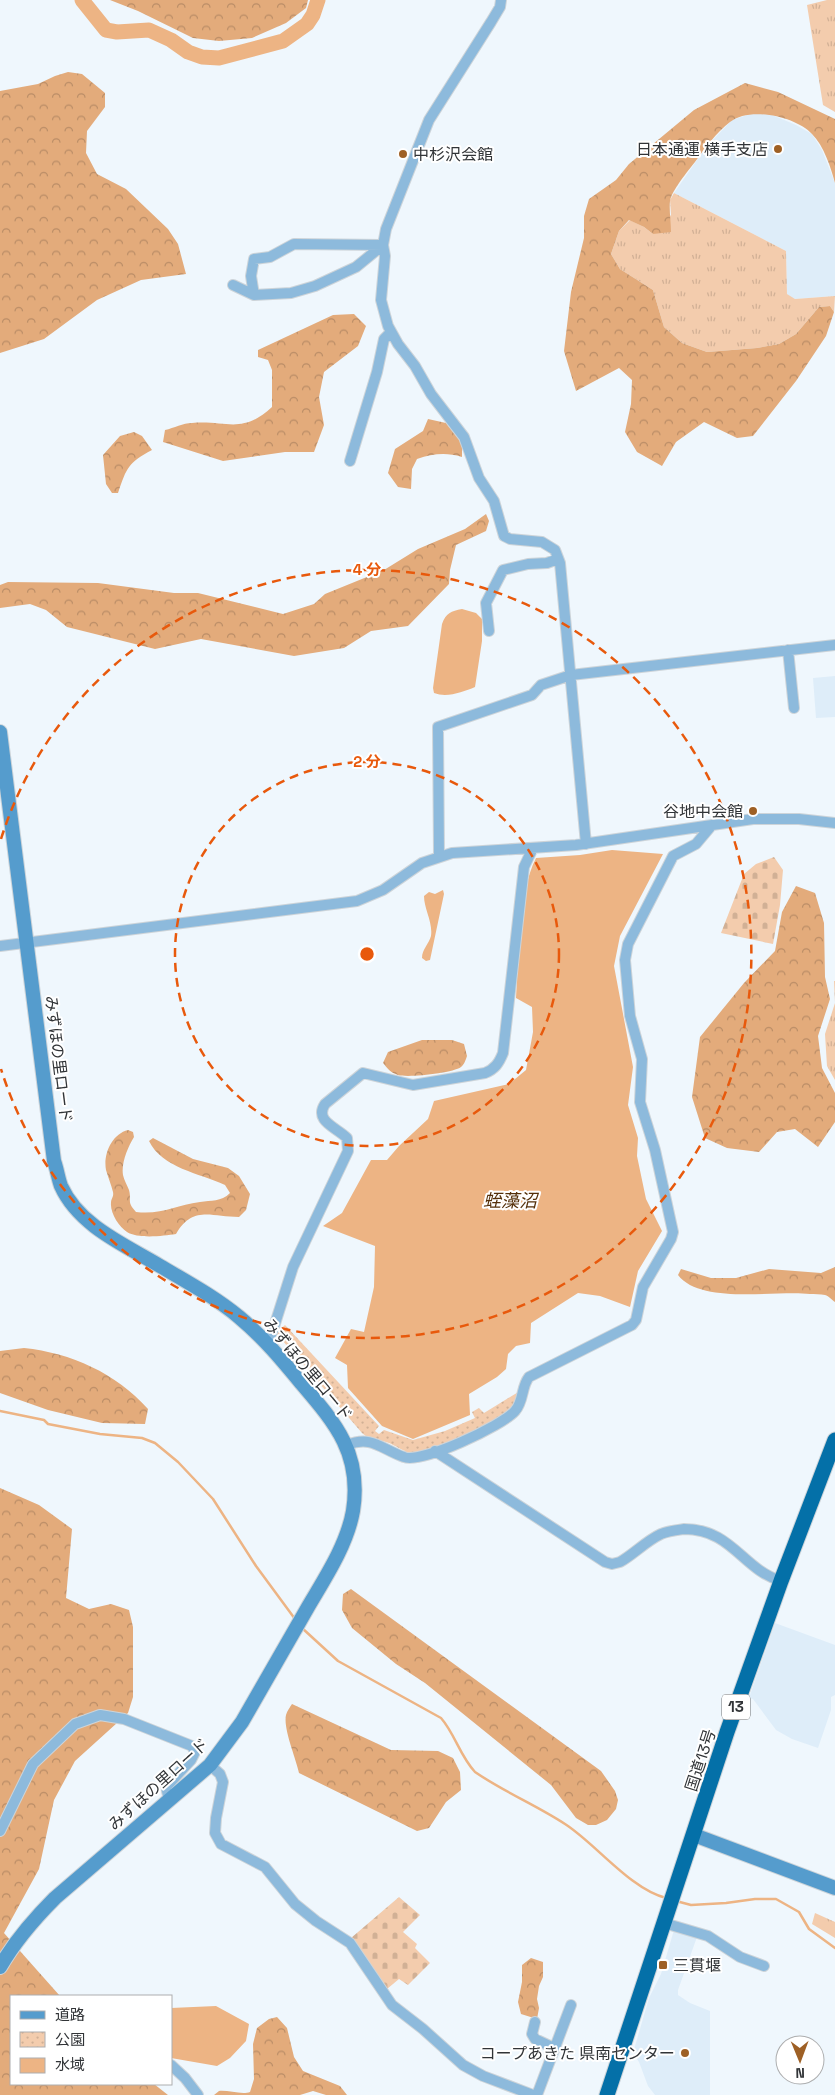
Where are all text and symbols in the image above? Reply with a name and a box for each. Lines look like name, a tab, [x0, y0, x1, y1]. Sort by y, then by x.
place label: 日本通運 横手支店	[636, 139, 768, 160]
marker: 日本通運 横手支店	[772, 143, 784, 155]
place label: 中杉沢会館	[413, 144, 493, 165]
marker: 中杉沢会館	[397, 148, 409, 160]
text: 4 分	[353, 560, 381, 579]
text: 2 分	[353, 752, 381, 771]
place label: 谷地中会館	[663, 801, 743, 822]
marker: 谷地中会館	[747, 805, 759, 817]
centre of rings	[358, 945, 376, 963]
street label: みずほの里ロード	[40, 994, 77, 1124]
water label: 蛭藻沼	[483, 1189, 540, 1212]
street label: みずほの里ロード	[258, 1314, 357, 1425]
road number: 13	[722, 1694, 750, 1720]
street label: 国道13号	[681, 1726, 720, 1794]
street label: みずほの里ロード	[104, 1734, 213, 1835]
place label: 三貫堰	[673, 1955, 721, 1976]
marker: 三貫堰	[657, 1959, 669, 1971]
legend	[10, 1995, 172, 2085]
text: 道路	[55, 2005, 85, 2024]
text: 公園	[55, 2030, 85, 2049]
north arrow	[775, 2035, 825, 2085]
place label: コープあきた 県南センター	[480, 2043, 675, 2064]
marker: コープあきた 県南センター	[679, 2047, 691, 2059]
text: 水域	[55, 2055, 85, 2074]
text: N	[795, 2064, 805, 2082]

